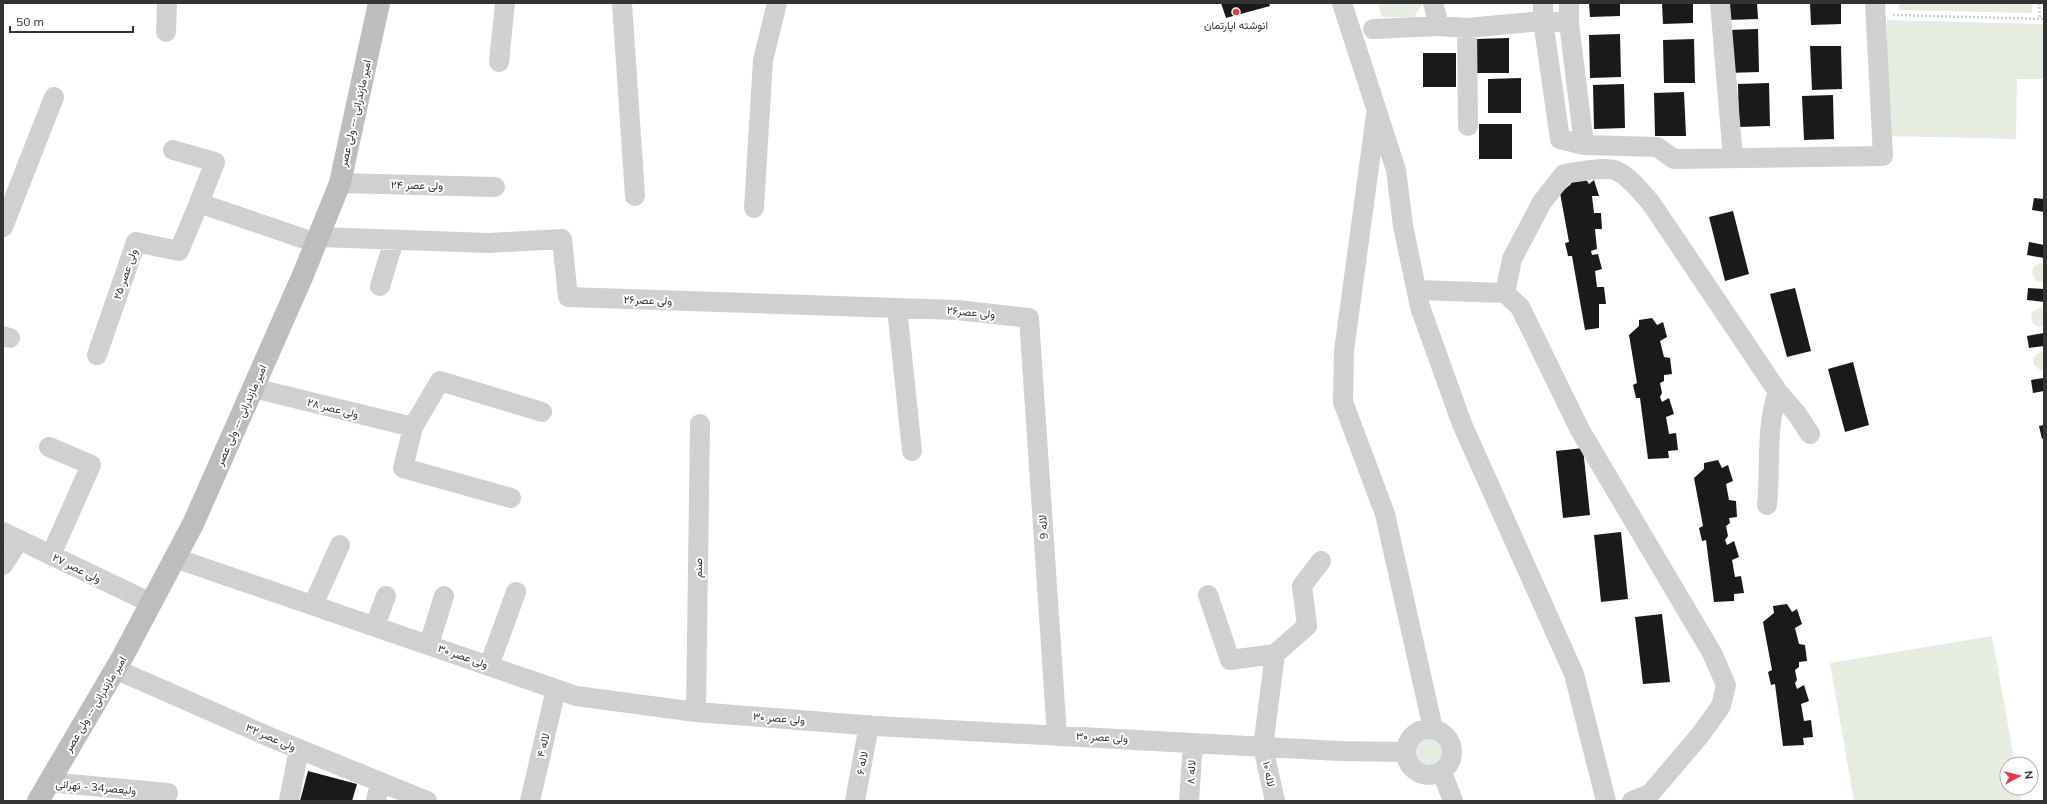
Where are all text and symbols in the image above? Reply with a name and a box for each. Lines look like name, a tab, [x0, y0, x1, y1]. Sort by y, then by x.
marker: انوشته اپارتمان	[1231, 7, 1241, 17]
scale bar	[10, 8, 133, 34]
text: 50 m	[16, 14, 44, 29]
place label: انوشته اپارتمان	[1204, 18, 1268, 33]
street label: امیر مازندرانی -- ولی عصر	[336, 58, 374, 169]
street label: ولی عصر ۲۴	[391, 178, 443, 192]
street label: ولی عصر ۲۵	[110, 247, 140, 301]
street label: ولی عصر۲۶	[623, 292, 673, 308]
street label: ولی عصر۲۶	[946, 303, 996, 321]
street label: امیر مازندرانی -- ولی عصر	[212, 362, 270, 469]
street label: ولی عصر ۲۸	[306, 395, 360, 421]
street label: لاله 9	[1035, 514, 1051, 540]
street label: ولی عصر ۲۷	[50, 550, 104, 586]
street label: صنم	[691, 558, 706, 578]
street label: ولی عصر ۳۰	[436, 641, 490, 671]
street label: امیر مازندرانی -- ولی عصر	[60, 654, 129, 755]
street label: ولی عصر ۳۰	[752, 709, 806, 727]
street label: ولی عصر ۳۲	[244, 720, 298, 754]
street label: ولی عصر ۳۰	[1076, 729, 1129, 745]
street label: لاله ۴	[533, 732, 553, 758]
street label: لاله ۶	[853, 750, 871, 776]
north arrow	[1999, 756, 2039, 796]
street label: لاله ۸	[1183, 759, 1199, 785]
street label: لاله ۱۰	[1259, 760, 1279, 788]
text: N	[2021, 770, 2036, 780]
street label: ولیعصر34 - تهرانی	[55, 777, 137, 798]

